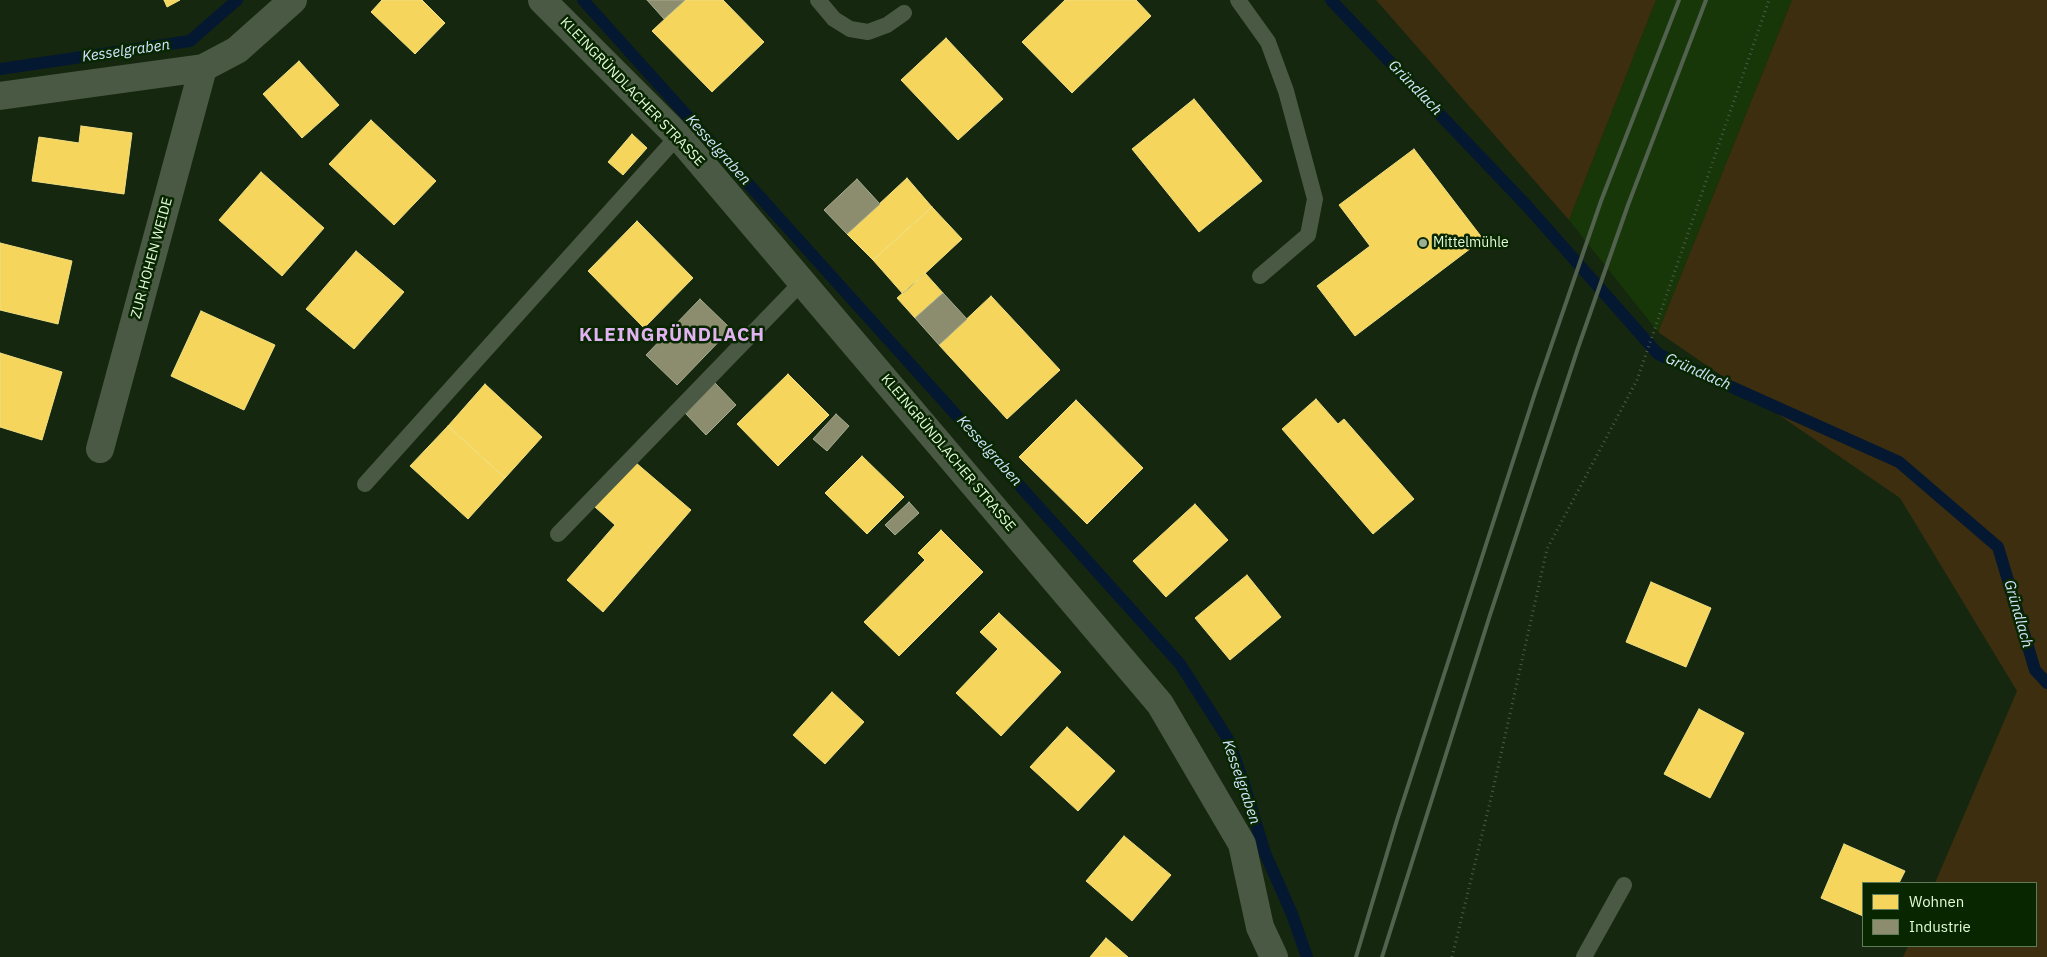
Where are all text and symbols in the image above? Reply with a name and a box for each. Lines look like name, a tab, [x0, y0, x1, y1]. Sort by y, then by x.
street label: KLEINGRÜNDLACHER STRASSE	[556, 14, 708, 170]
water label: Kesselgraben	[81, 36, 171, 66]
water label: Gründlach	[1384, 57, 1446, 119]
water label: Kesselgraben	[682, 111, 754, 189]
street label: ZUR HOHEN WEIDE	[128, 196, 176, 320]
place label: Mittelmühle	[1433, 235, 1509, 251]
marker: Mittelmühle	[1417, 237, 1429, 249]
district label: KLEINGRÜNDLACH	[577, 325, 767, 347]
water label: Gründlach	[1663, 350, 1733, 394]
street label: KLEINGRÜNDLACHER STRASSE	[877, 371, 1019, 535]
water label: Kesselgraben	[953, 412, 1025, 490]
water label: Gründlach	[2000, 578, 2036, 650]
water label: Kesselgraben	[1218, 737, 1264, 827]
legend	[1862, 882, 2037, 947]
text: Wohnen	[1909, 892, 1964, 911]
text: Industrie	[1909, 917, 1971, 936]

